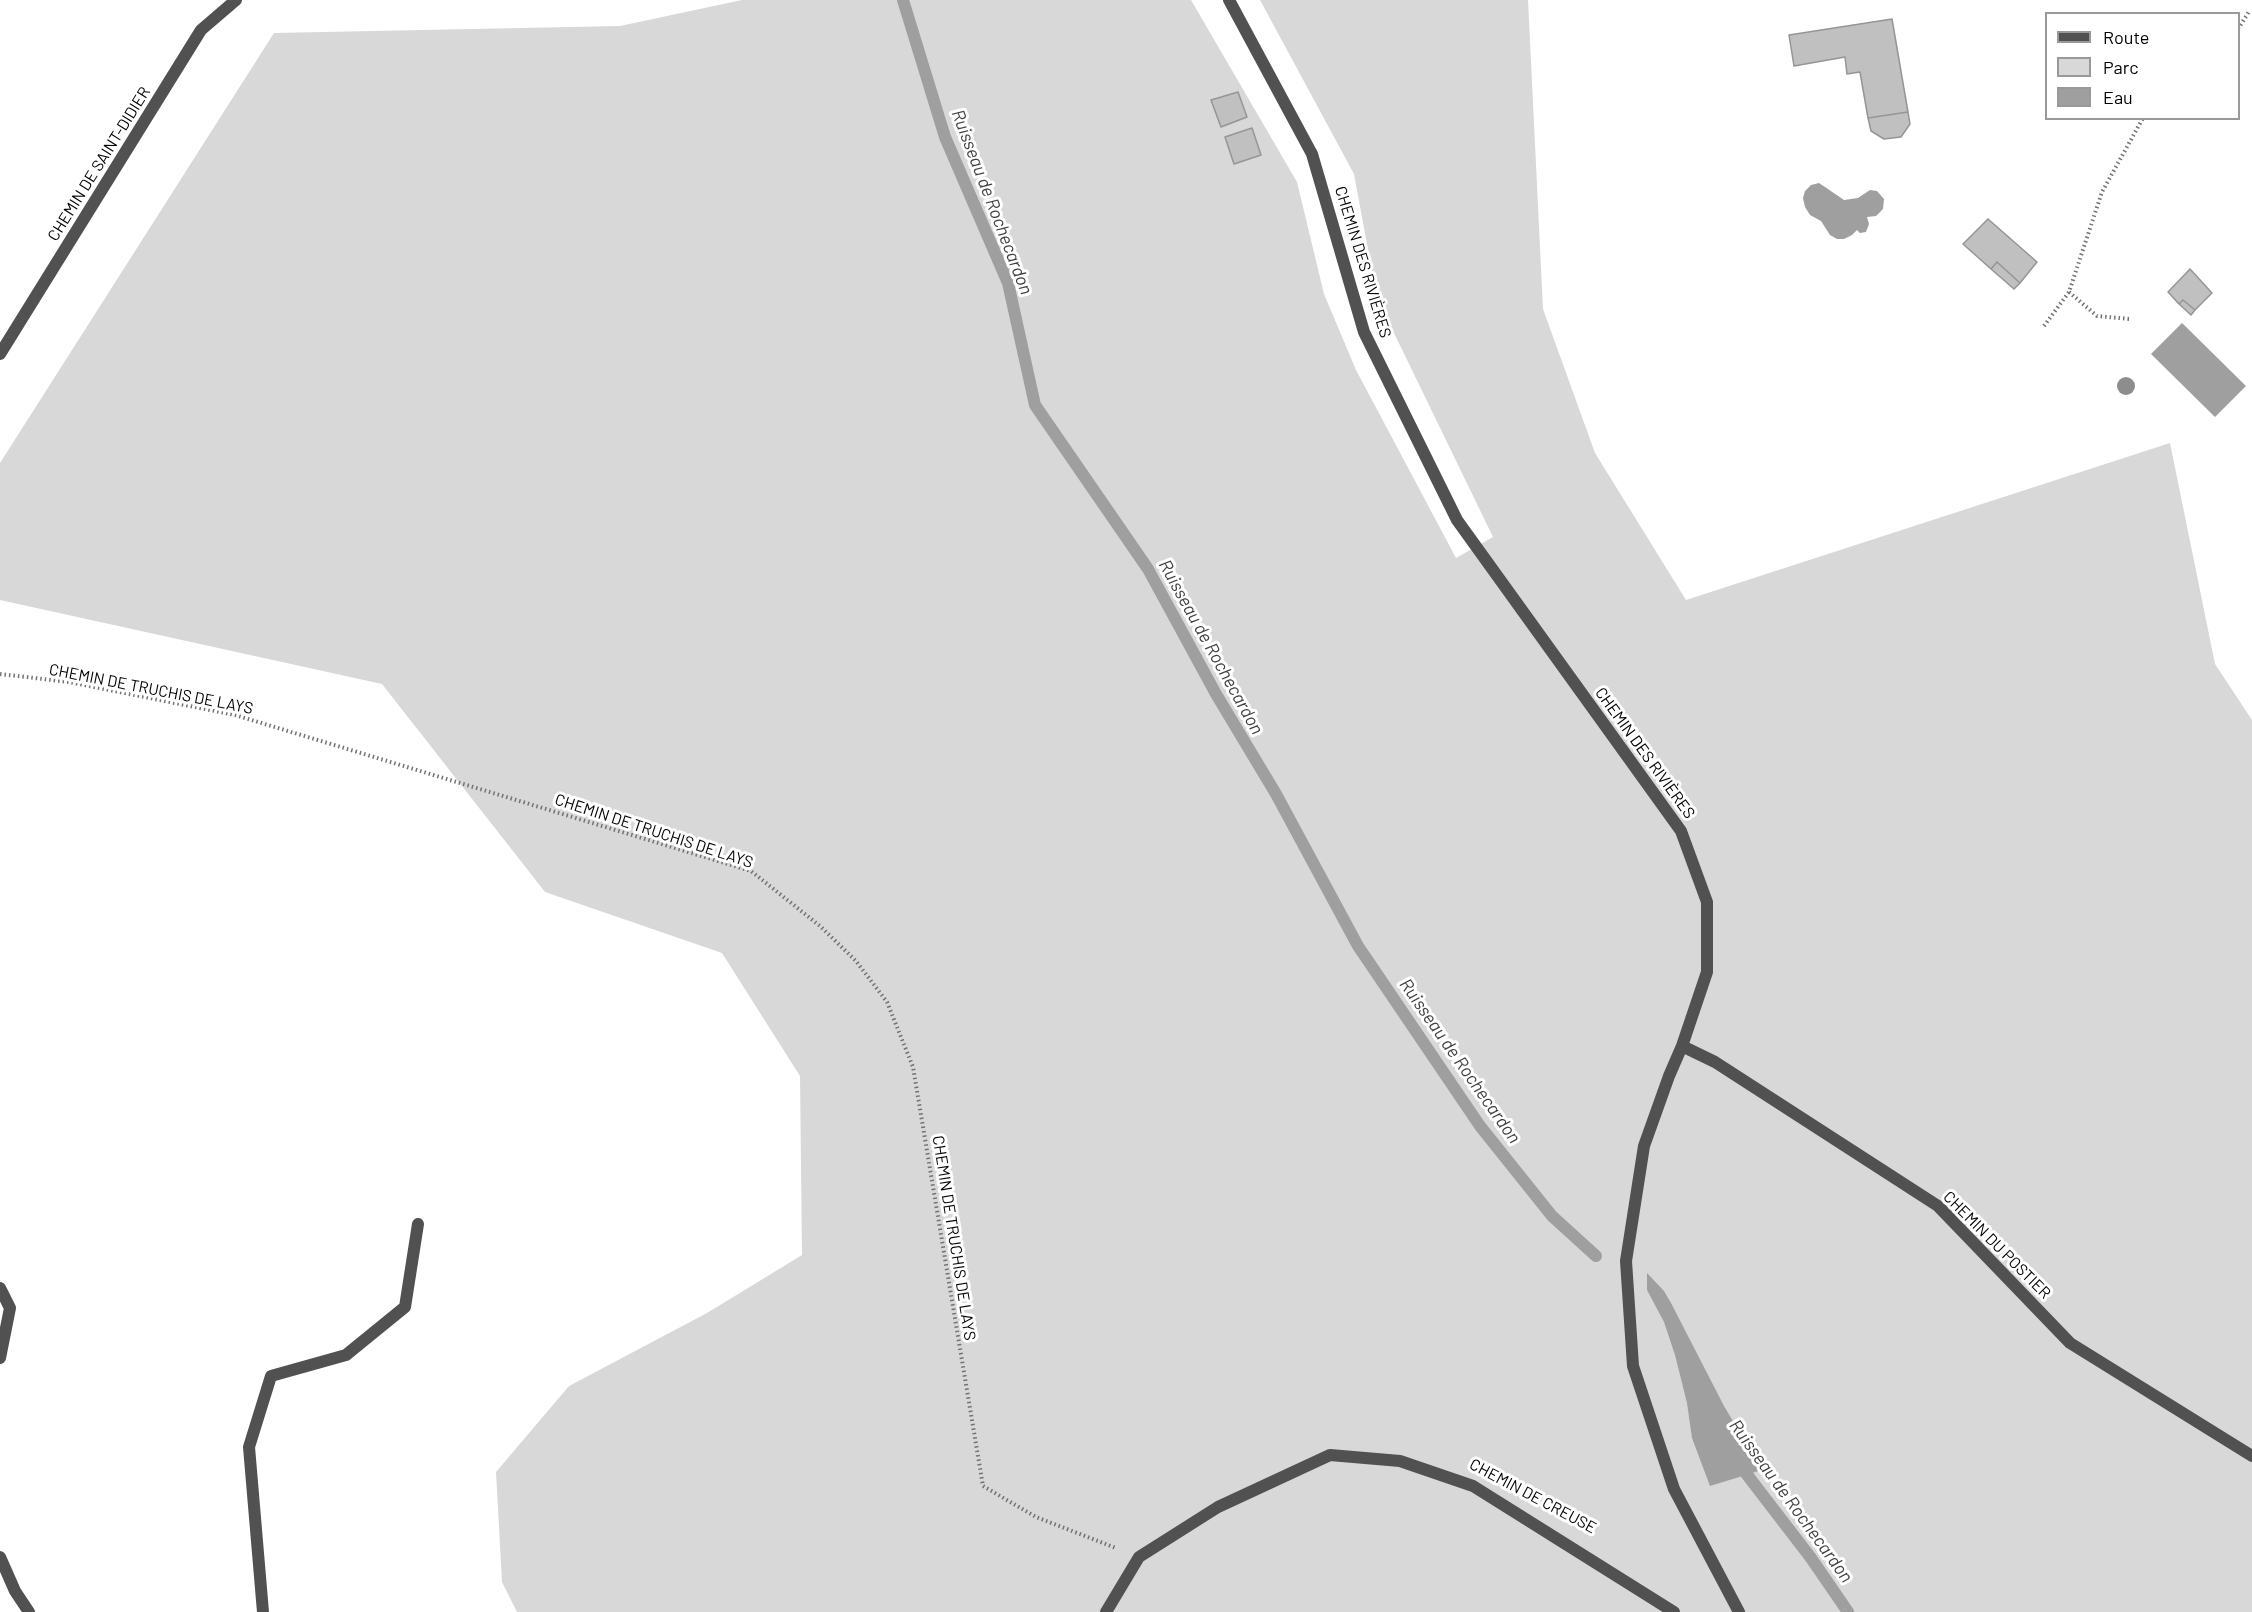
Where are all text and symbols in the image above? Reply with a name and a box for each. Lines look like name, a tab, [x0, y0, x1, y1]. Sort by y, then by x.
legend	[2045, 12, 2240, 120]
text: Route	[2103, 26, 2149, 48]
text: Parc	[2103, 56, 2139, 78]
street label: CHEMIN DE SAINT-DIDIER	[44, 83, 154, 245]
text: Eau	[2103, 86, 2133, 108]
water label: Ruisseau de Rochecardon	[947, 107, 1037, 297]
street label: CHEMIN DES RIVIÈRES	[1331, 184, 1395, 340]
water label: Ruisseau de Rochecardon	[1154, 556, 1268, 738]
street label: CHEMIN DE TRUCHIS DE LAYS	[47, 660, 255, 718]
street label: CHEMIN DES RIVIÈRES	[1591, 684, 1699, 822]
street label: CHEMIN DE TRUCHIS DE LAYS	[552, 790, 756, 872]
water label: Ruisseau de Rochecardon	[1395, 974, 1525, 1148]
street label: CHEMIN DE TRUCHIS DE LAYS	[928, 1134, 980, 1342]
street label: CHEMIN DU POSTIER	[1939, 1187, 2055, 1303]
water label: Ruisseau de Rochecardon	[1725, 1415, 1857, 1587]
street label: CHEMIN DE CREUSE	[1466, 1454, 1600, 1538]

